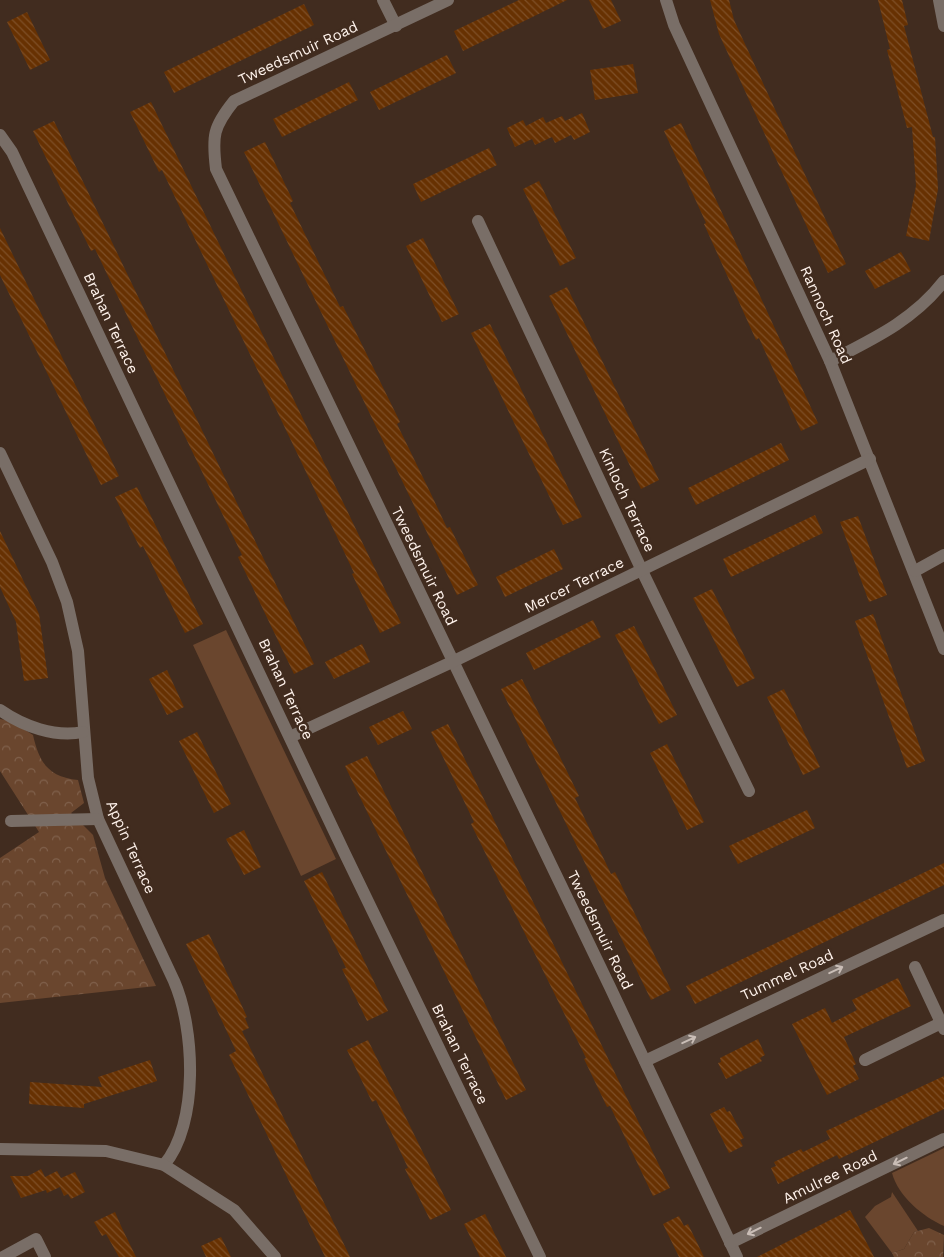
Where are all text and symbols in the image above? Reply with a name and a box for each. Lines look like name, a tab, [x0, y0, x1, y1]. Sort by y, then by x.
street label: Tweedsmuir Road	[235, 17, 361, 89]
street label: Rannoch Road	[796, 263, 856, 367]
street label: Brahan Terrace	[80, 270, 142, 376]
street label: Kinloch Terrace	[595, 445, 659, 555]
street label: Tweedsmuir Road	[387, 504, 461, 628]
street label: Mercer Terrace	[521, 553, 627, 617]
street label: Brahan Terrace	[255, 636, 317, 742]
street label: Appin Terrace	[102, 798, 160, 896]
street label: Tweedsmuir Road	[563, 868, 637, 992]
street label: Tummel Road	[738, 946, 836, 1004]
one-way arrow	[828, 965, 843, 975]
street label: Brahan Terrace	[428, 1001, 492, 1107]
one-way arrow	[681, 1035, 696, 1044]
street label: Amulree Road	[780, 1146, 880, 1208]
one-way arrow	[893, 1157, 908, 1166]
one-way arrow	[747, 1227, 762, 1237]

